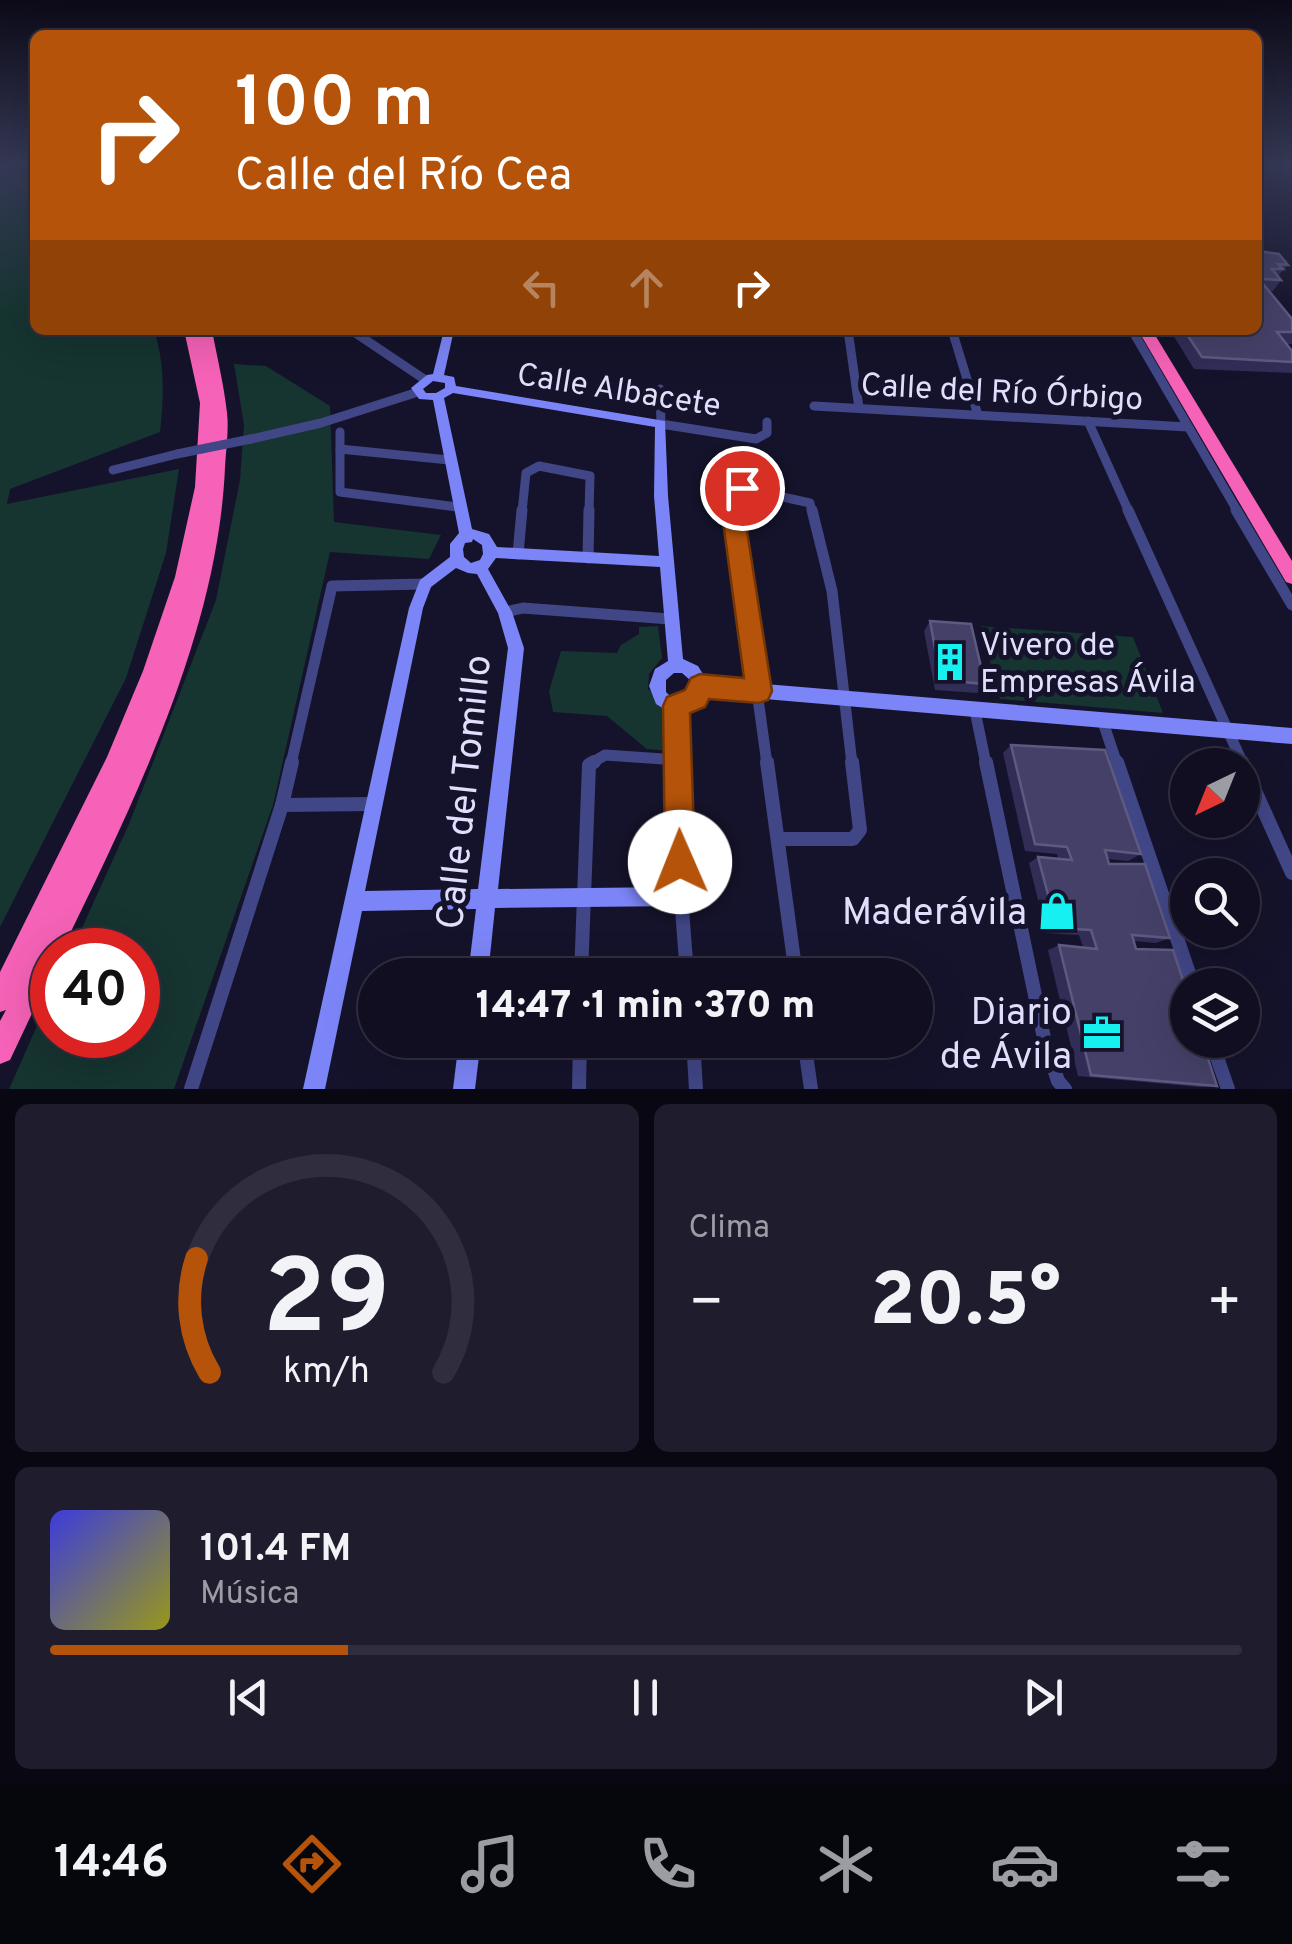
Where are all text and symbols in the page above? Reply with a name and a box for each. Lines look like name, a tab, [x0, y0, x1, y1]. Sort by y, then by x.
text: 100 m	[235, 62, 434, 151]
icon: right	[70, 70, 200, 200]
text: Calle del Río Cea	[235, 149, 572, 206]
icon: left	[514, 260, 569, 315]
icon: ahead	[619, 260, 674, 315]
icon: right	[724, 260, 779, 315]
street label: Calle Albacete	[514, 356, 723, 428]
street label: Calle del Río Órbigo	[860, 364, 1144, 421]
pin	[700, 446, 785, 531]
icon: arrive	[715, 461, 770, 516]
place label: Vivero de Empresas Ávila	[980, 627, 1196, 704]
building icon: Vivero de Empresas Ávila	[929, 641, 971, 683]
street label: Calle del Tomillo	[428, 653, 505, 932]
north arrow	[1170, 748, 1260, 838]
map controls	[1170, 748, 1260, 1058]
position arrow	[628, 810, 732, 914]
button: search	[1170, 858, 1260, 948]
place label: Maderávila	[842, 890, 1027, 939]
shop icon: Maderávila	[1036, 890, 1078, 932]
speed limit sign: 40	[30, 928, 160, 1058]
button: layers	[1170, 968, 1260, 1058]
text: 14:47 · 1 min · 370 m	[476, 983, 815, 1032]
place label: Diario de Ávila	[940, 990, 1072, 1083]
office icon: Diario de Ávila	[1081, 1012, 1123, 1054]
text: Clima	[689, 1209, 770, 1249]
text: 29	[263, 1238, 391, 1370]
text: 20.5°	[870, 1257, 1061, 1352]
text: −	[689, 1270, 724, 1340]
text: +	[1207, 1270, 1242, 1340]
text: km/h	[283, 1350, 370, 1396]
text: 101.4 FM	[200, 1526, 351, 1575]
text: Música	[200, 1575, 299, 1615]
icon: previous	[221, 1670, 276, 1725]
icon: pause	[618, 1670, 673, 1725]
icon: next	[1016, 1670, 1071, 1725]
icon: directions	[277, 1829, 347, 1899]
icon: music	[455, 1829, 525, 1899]
icon: phone	[633, 1829, 703, 1899]
icon: climate	[811, 1829, 881, 1899]
icon: car	[990, 1829, 1060, 1899]
icon: filters	[1168, 1829, 1238, 1899]
text: 14:46	[54, 1836, 169, 1893]

